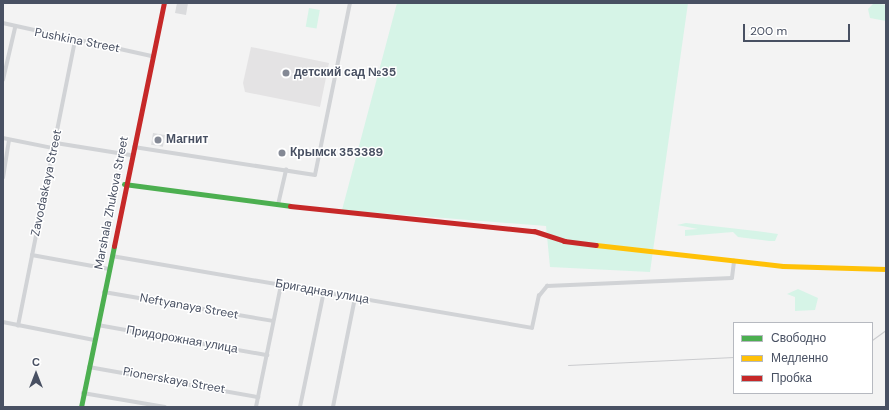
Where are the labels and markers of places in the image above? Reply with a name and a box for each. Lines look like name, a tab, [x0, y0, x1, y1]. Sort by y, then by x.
place label: детский сад №35	[294, 66, 396, 80]
marker: детский сад №35	[281, 68, 291, 78]
place label: Магнит	[166, 133, 208, 147]
marker: Магнит	[153, 135, 163, 145]
place label: Крымск 353389	[290, 146, 383, 160]
marker: Крымск 353389	[277, 148, 287, 158]

